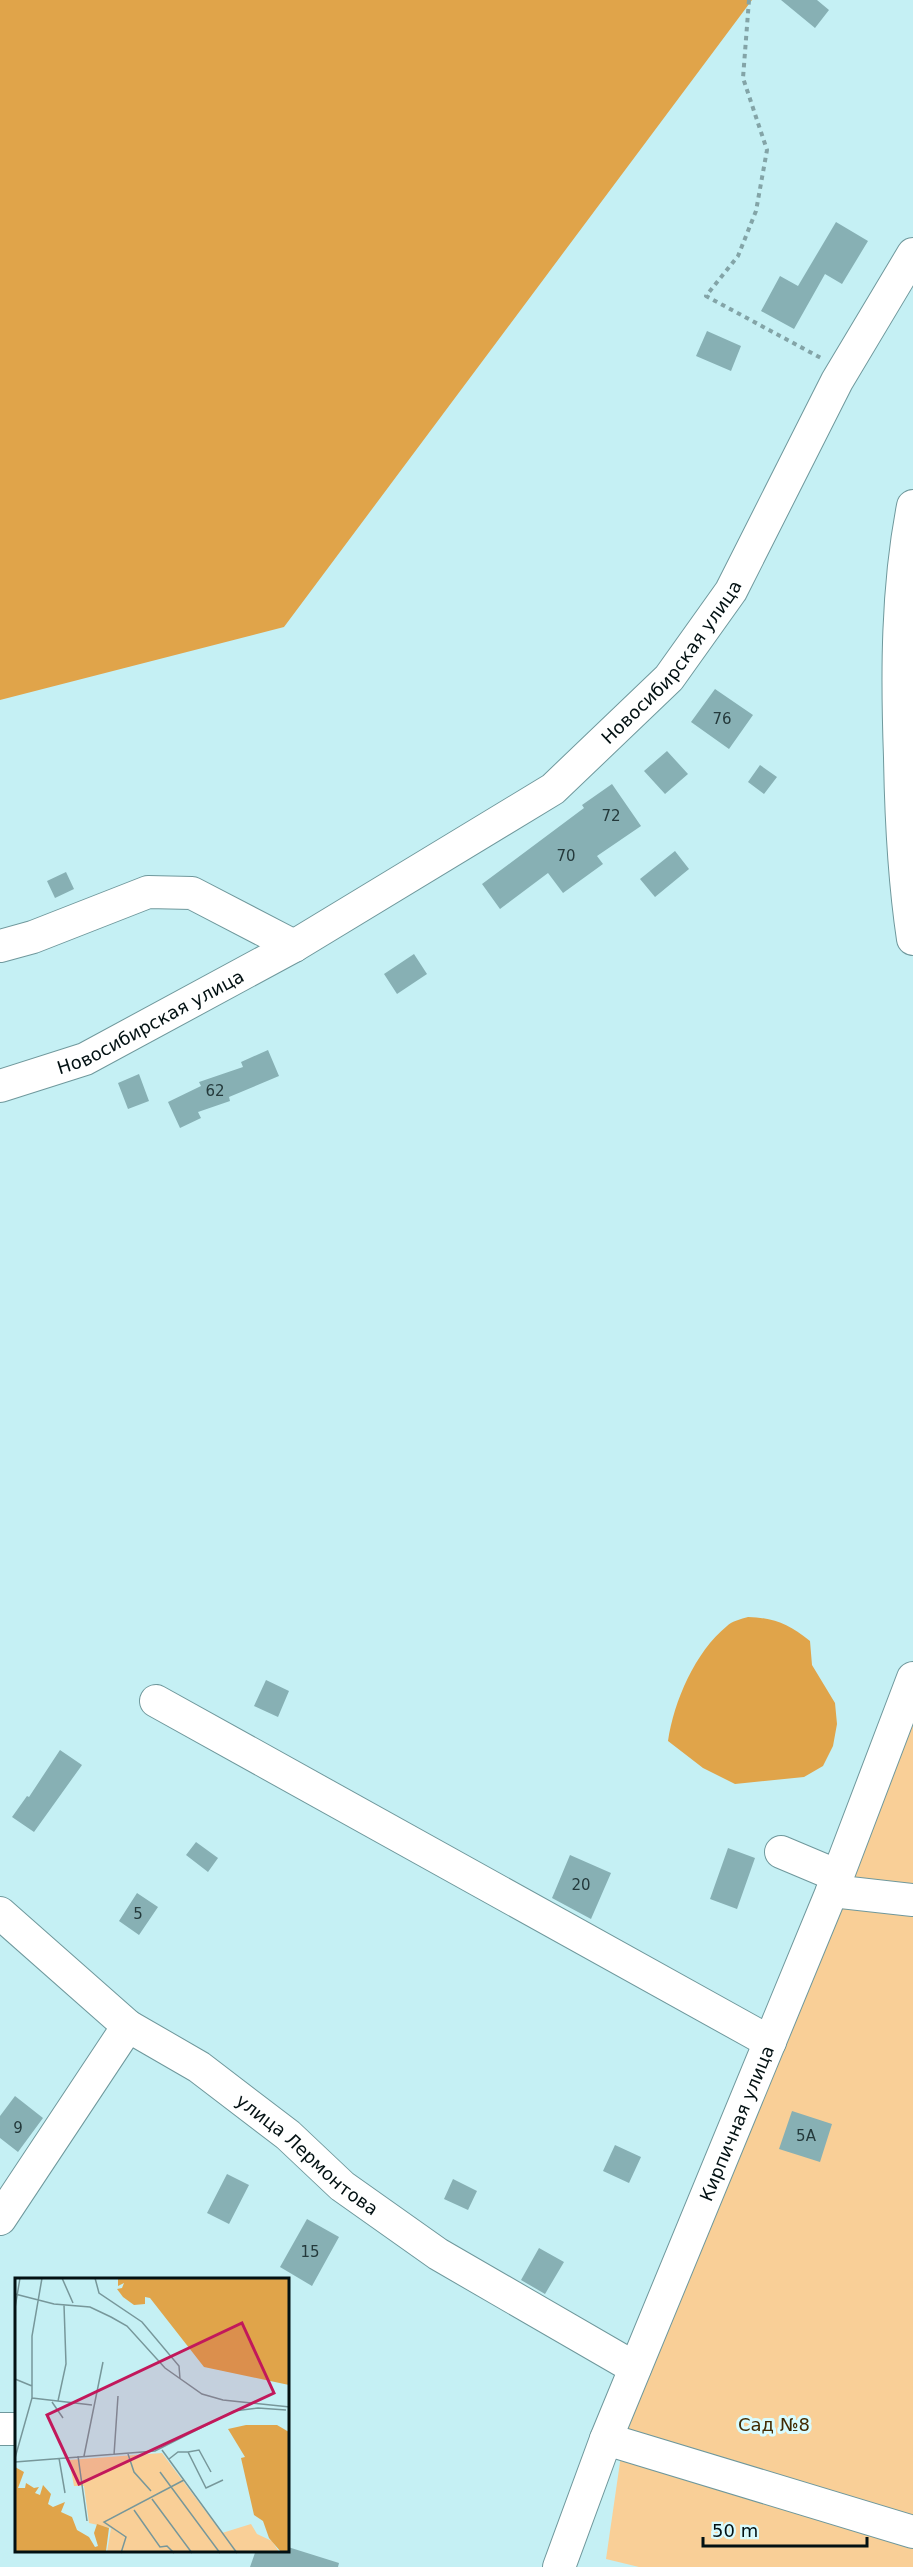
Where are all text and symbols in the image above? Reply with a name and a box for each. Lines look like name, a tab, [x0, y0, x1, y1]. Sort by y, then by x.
street label: Новосибирская улица	[597, 577, 745, 748]
house number: 76	[712, 710, 732, 728]
house number: 72	[601, 807, 621, 825]
house number: 70	[556, 847, 576, 865]
street label: Новосибирская улица	[54, 965, 247, 1078]
house number: 62	[205, 1082, 225, 1100]
house number: 20	[571, 1876, 591, 1894]
house number: 5	[133, 1905, 143, 1923]
street label: Кирпичная улица	[695, 2042, 778, 2204]
street label: улица Лермонтова	[232, 2089, 383, 2219]
house number: 9	[13, 2119, 23, 2137]
house number: 5А	[796, 2127, 817, 2145]
house number: 15	[300, 2243, 320, 2261]
inset map	[15, 2278, 290, 2552]
park label: Сад №8	[738, 2414, 810, 2435]
scale bar	[703, 2510, 866, 2548]
text: 50 m	[712, 2520, 758, 2541]

